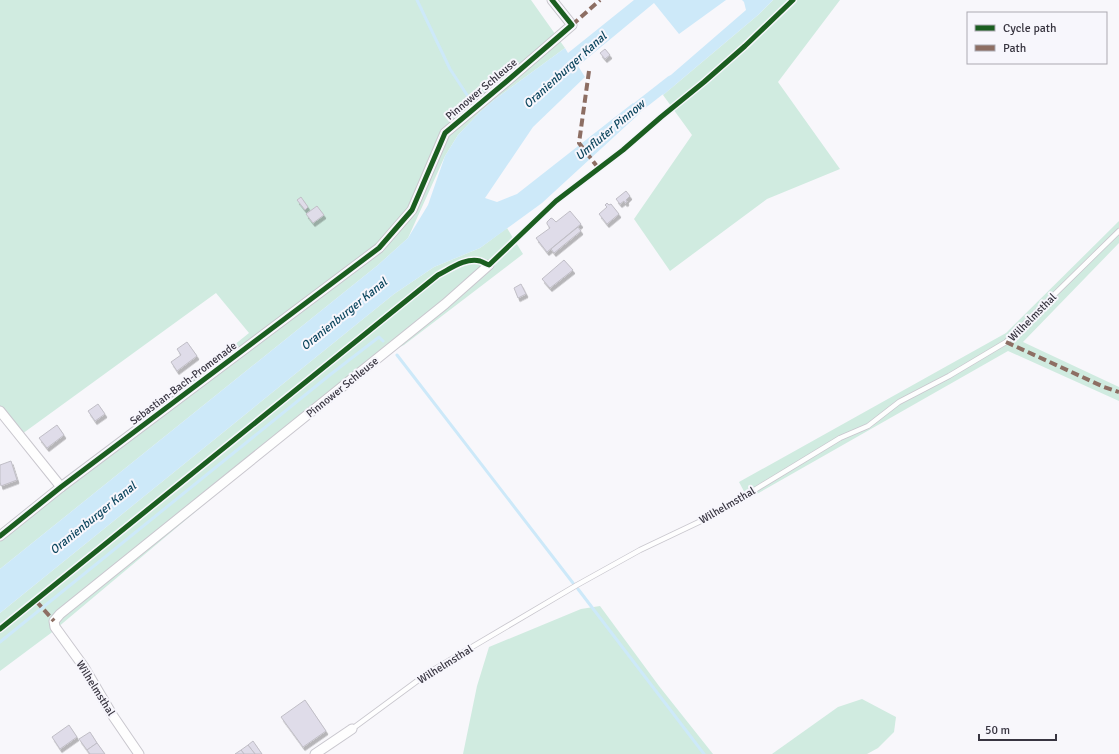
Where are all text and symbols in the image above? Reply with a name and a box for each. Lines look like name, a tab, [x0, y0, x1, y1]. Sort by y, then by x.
legend	[967, 12, 1107, 64]
text: Cycle path	[1003, 21, 1056, 36]
water label: Oranienburger Kanal	[521, 28, 611, 112]
text: Path	[1003, 41, 1026, 56]
street label: Pinnower Schleuse	[443, 56, 520, 123]
water label: Umfluter Pinnow	[572, 96, 649, 164]
water label: Oranienburger Kanal	[298, 274, 392, 354]
street label: Wilhelmsthal	[1006, 291, 1059, 344]
street label: Sebastian-Bach-Promenade	[127, 339, 239, 428]
street label: Pinnower Schleuse	[304, 354, 381, 420]
water label: Oranienburger Kanal	[47, 478, 141, 558]
street label: Wilhelmsthal	[697, 484, 758, 527]
street label: Wilhelmsthal	[415, 642, 475, 687]
street label: Wilhelmsthal	[73, 658, 118, 718]
scale bar	[979, 716, 1056, 742]
text: 50 m	[985, 723, 1010, 738]

